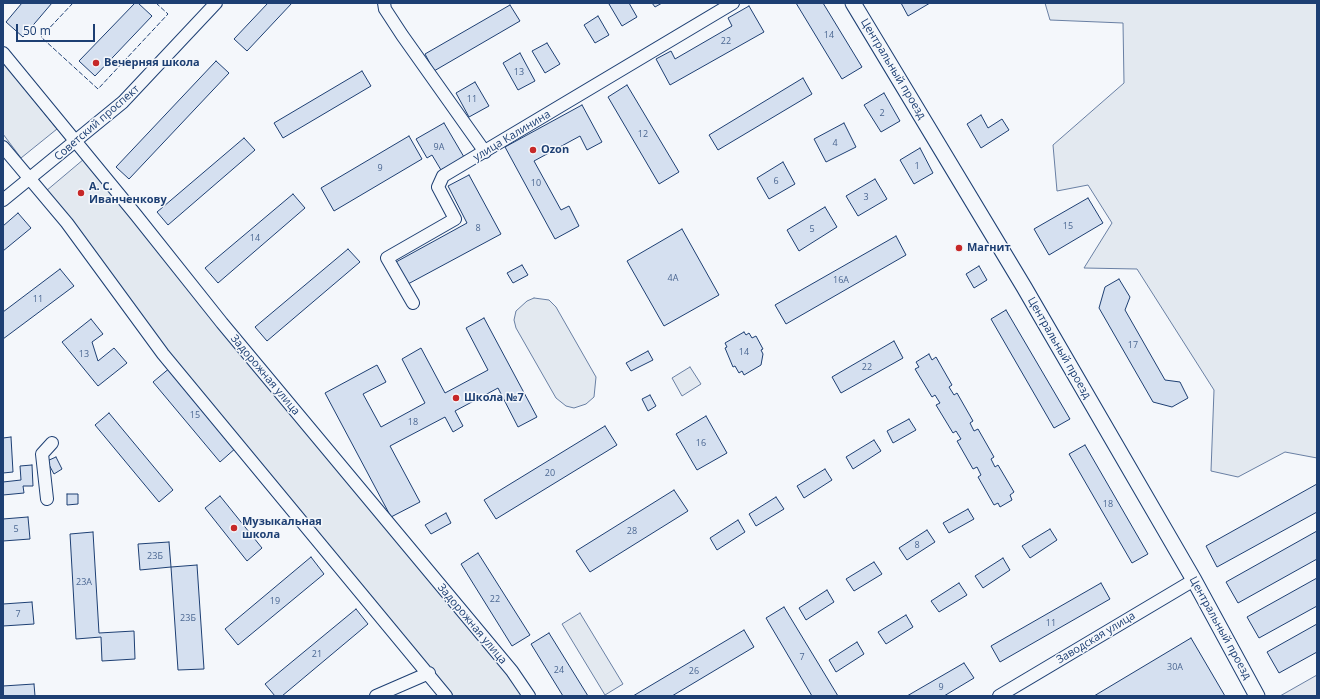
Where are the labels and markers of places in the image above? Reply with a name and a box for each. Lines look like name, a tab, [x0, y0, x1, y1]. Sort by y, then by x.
place label: Вечерняя школа	[104, 56, 200, 70]
marker: Вечерняя школа	[91, 58, 101, 68]
place label: Ozon	[541, 143, 569, 157]
marker: Ozon	[528, 145, 538, 155]
place label: А. С. Иванченкову	[89, 180, 167, 206]
marker: А. С. Иванченкову	[76, 188, 86, 198]
place label: Магнит	[967, 241, 1011, 255]
marker: Магнит	[954, 243, 964, 253]
place label: Школа №7	[464, 391, 524, 405]
marker: Школа №7	[451, 393, 461, 403]
place label: Музыкальная школа	[242, 515, 322, 541]
marker: Музыкальная школа	[229, 523, 239, 533]

